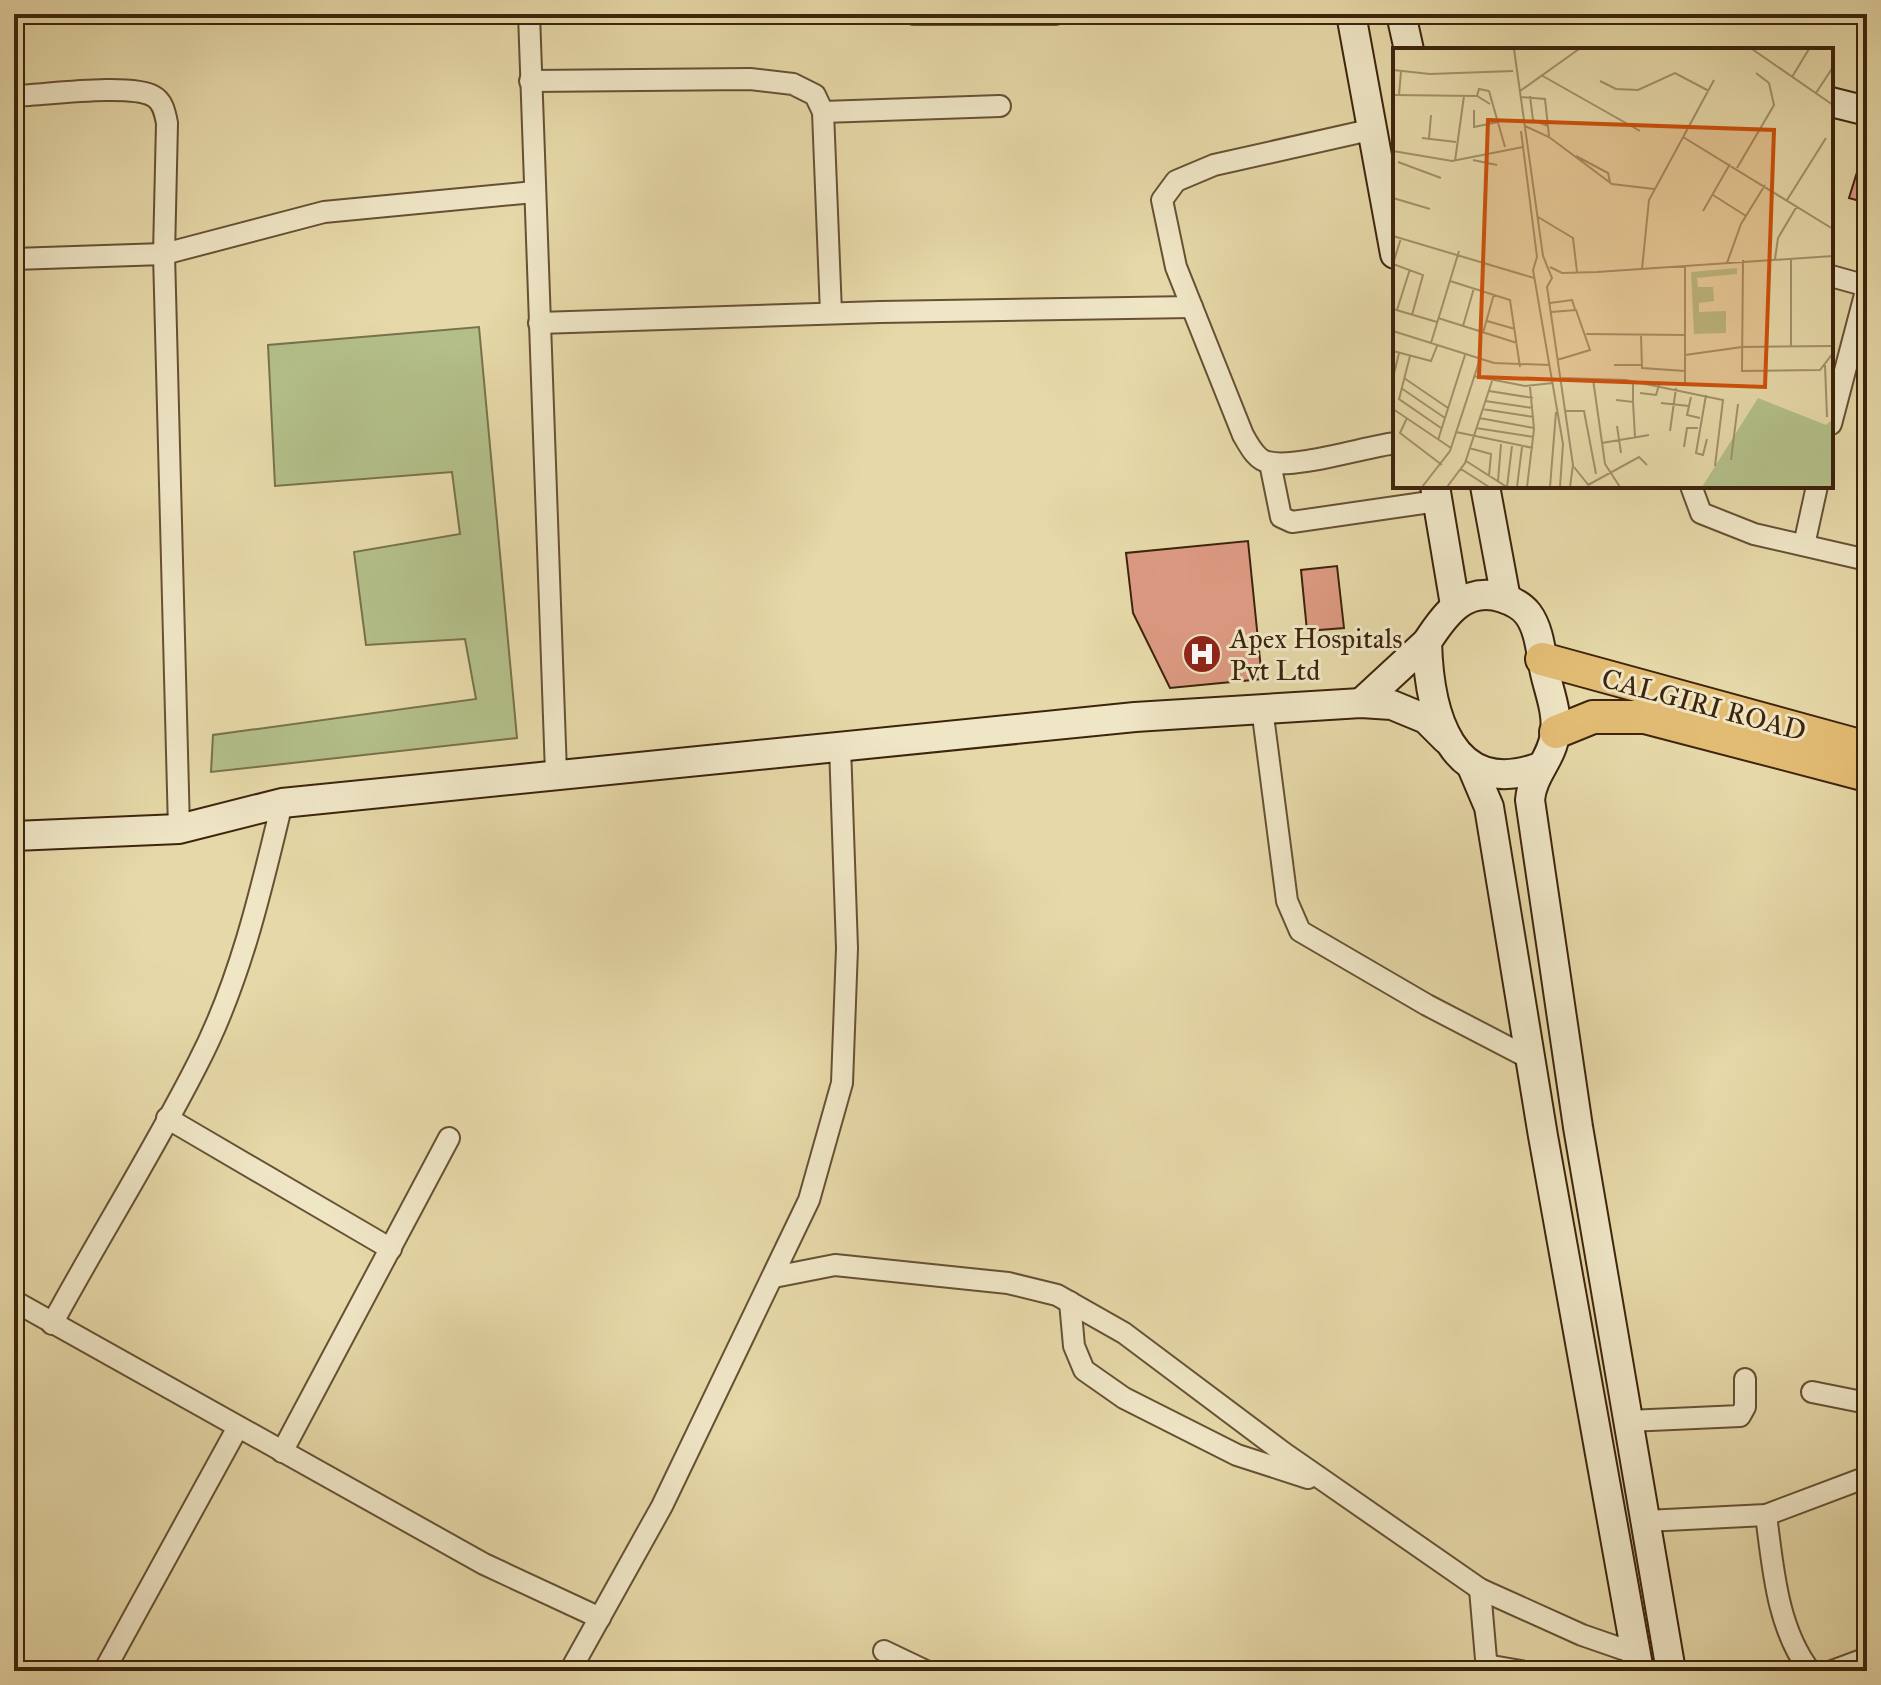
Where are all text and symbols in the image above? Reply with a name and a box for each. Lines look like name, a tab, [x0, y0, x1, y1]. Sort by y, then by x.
inset map	[1393, 48, 1833, 488]
place label: Apex Hospitals Pvt Ltd	[1229, 621, 1402, 688]
hospital icon: Apex Hospitals Pvt Ltd	[1181, 633, 1223, 675]
street label: CALGIRI ROAD	[1598, 660, 1810, 749]

